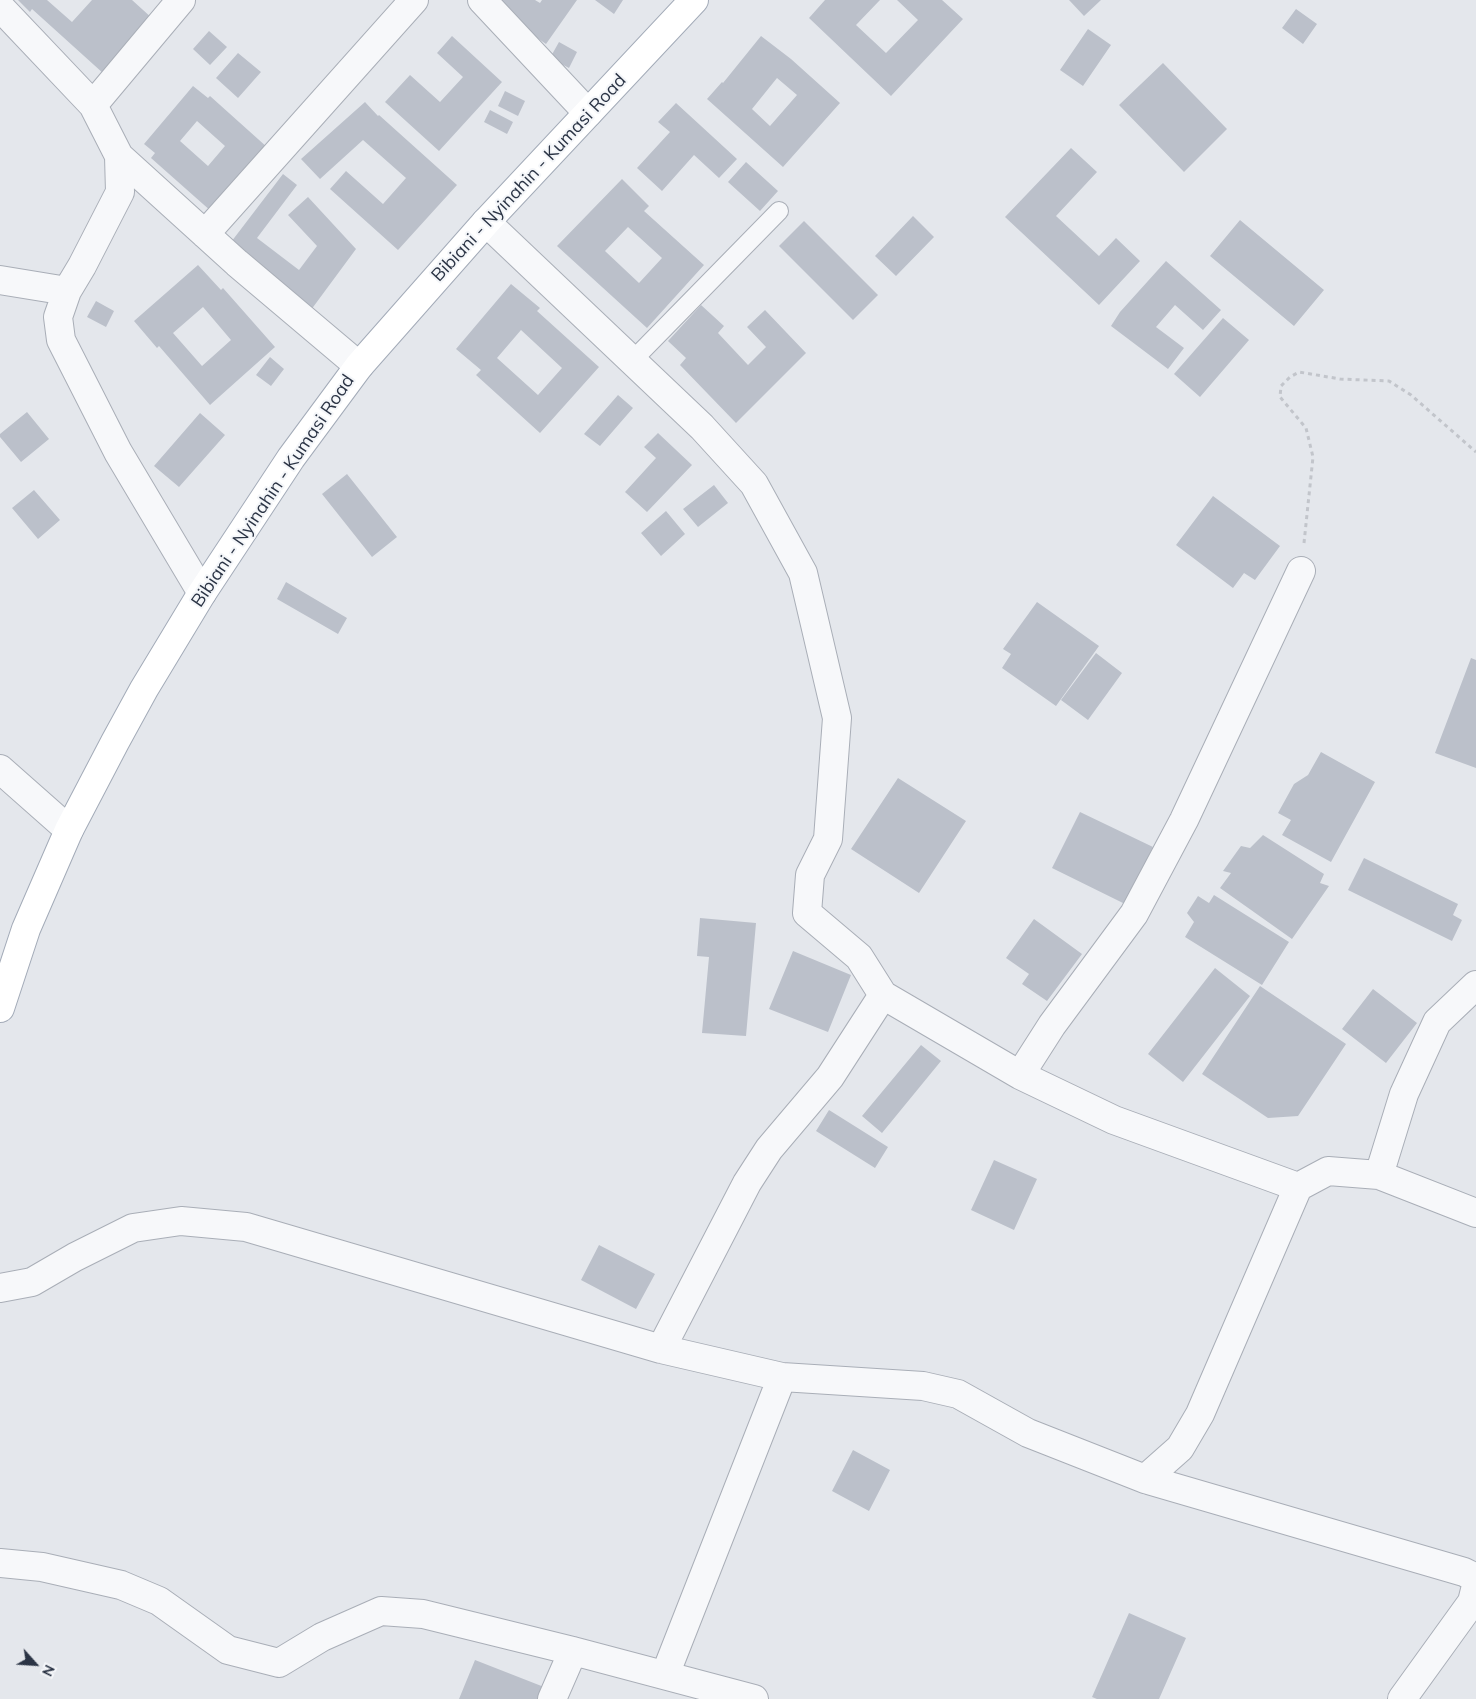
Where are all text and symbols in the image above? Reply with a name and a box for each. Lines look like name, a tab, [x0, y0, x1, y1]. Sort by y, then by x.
street label: Bibiani - Nyinahin - Kumasi Road	[427, 70, 631, 286]
street label: Bibiani - Nyinahin - Kumasi Road	[187, 371, 359, 611]
north arrow	[10, 1639, 60, 1689]
text: N	[38, 1662, 59, 1679]

